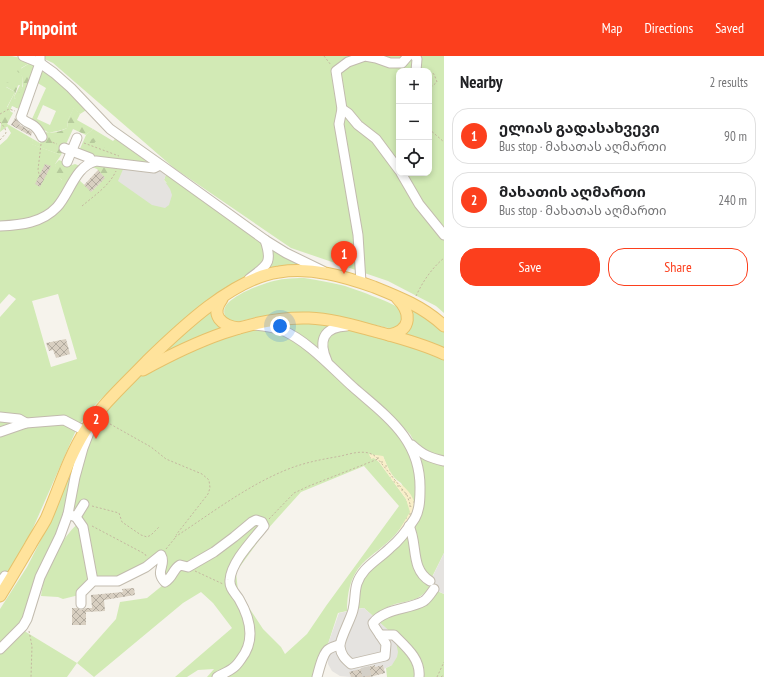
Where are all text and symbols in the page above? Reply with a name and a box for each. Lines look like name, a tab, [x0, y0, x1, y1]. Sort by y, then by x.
text: Pinpoint	[20, 16, 77, 40]
text: Map	[602, 19, 622, 37]
text: Directions	[644, 19, 693, 37]
text: Saved	[715, 19, 744, 37]
map controls	[396, 68, 432, 176]
button: +	[396, 68, 432, 104]
text: Nearby	[460, 71, 503, 93]
text: 2 results	[709, 74, 748, 91]
button: −	[396, 104, 432, 140]
text: ელიას გადასახვევი	[499, 118, 660, 137]
text: 1	[471, 128, 477, 145]
text: 90 m	[724, 128, 747, 145]
text: Bus stop · მახათას აღმართი	[499, 138, 666, 155]
button: locate	[396, 140, 432, 176]
text: მახათის აღმართი	[499, 182, 646, 201]
text: 2	[471, 192, 477, 209]
text: 240 m	[718, 192, 747, 209]
text: Bus stop · მახათას აღმართი	[499, 202, 666, 219]
pin: 1	[331, 241, 357, 274]
button: Save	[460, 248, 600, 286]
button: Share	[608, 248, 748, 286]
your location	[270, 316, 290, 336]
pin: 2	[83, 406, 109, 439]

